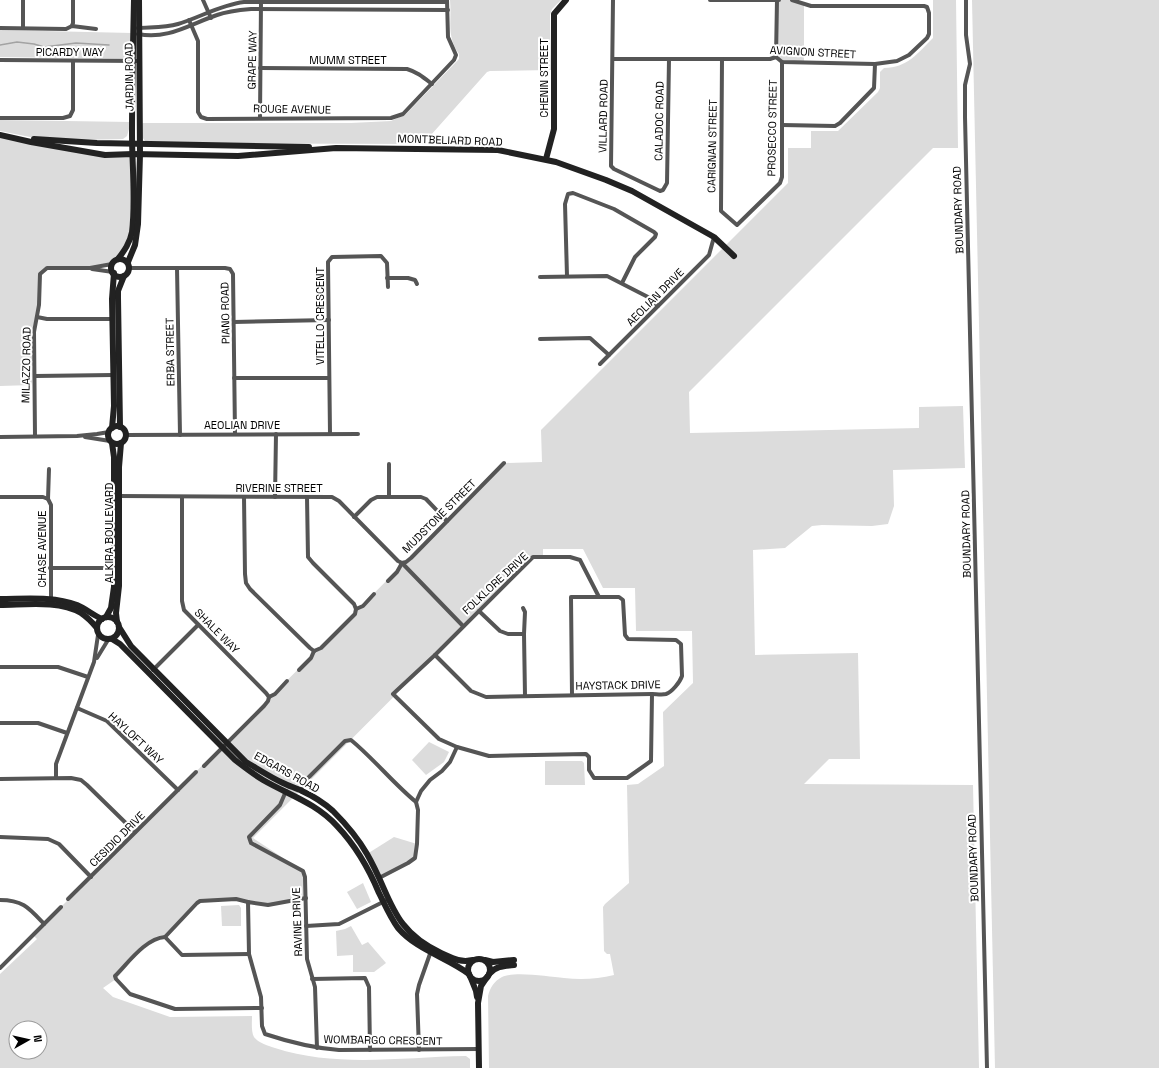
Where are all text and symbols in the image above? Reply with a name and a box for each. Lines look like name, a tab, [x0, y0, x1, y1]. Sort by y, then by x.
street label: GRAPE WAY	[244, 30, 260, 90]
street label: CHENIN STREET	[537, 38, 551, 118]
street label: JARDIN ROAD	[121, 43, 137, 111]
street label: AVIGNON STREET	[769, 43, 857, 61]
street label: PICARDY WAY	[36, 45, 105, 59]
street label: MUMM STREET	[309, 53, 387, 67]
street label: VILLARD ROAD	[595, 79, 611, 153]
street label: PROSECCO STREET	[764, 79, 780, 177]
street label: CALADOC ROAD	[651, 81, 667, 161]
street label: CARIGNAN STREET	[704, 98, 720, 193]
street label: ROUGE AVENUE	[253, 101, 331, 117]
street label: MONTBELIARD ROAD	[397, 131, 503, 149]
street label: BOUNDARY ROAD	[949, 166, 967, 254]
street label: AEOLIAN DRIVE	[623, 265, 687, 329]
street label: VITELLO CRESCENT	[313, 266, 327, 365]
street label: PIANO ROAD	[217, 282, 233, 344]
street label: ERBA STREET	[162, 317, 178, 386]
street label: MILAZZO ROAD	[18, 327, 34, 403]
street label: AEOLIAN DRIVE	[204, 418, 280, 432]
street label: MUDSTONE STREET	[399, 476, 479, 556]
street label: RIVERINE STREET	[235, 481, 323, 495]
street label: ALKIRA BOULEVARD	[102, 483, 116, 583]
street label: BOUNDARY ROAD	[958, 490, 974, 578]
street label: CHASE AVENUE	[35, 511, 49, 587]
street label: FOLKLORE DRIVE	[459, 549, 531, 617]
street label: SHALE WAY	[192, 606, 243, 657]
street label: HAYSTACK DRIVE	[575, 677, 661, 693]
street label: HAYLOFT WAY	[106, 709, 167, 767]
street label: EDGARS ROAD	[252, 748, 322, 796]
street label: CESIDIO DRIVE	[86, 808, 148, 870]
street label: BOUNDARY ROAD	[964, 814, 982, 902]
street label: RAVINE DRIVE	[289, 887, 305, 957]
north arrow	[8, 1020, 48, 1060]
street label: WOMBARGO CRESCENT	[323, 1032, 443, 1048]
text: N	[30, 1034, 45, 1043]

